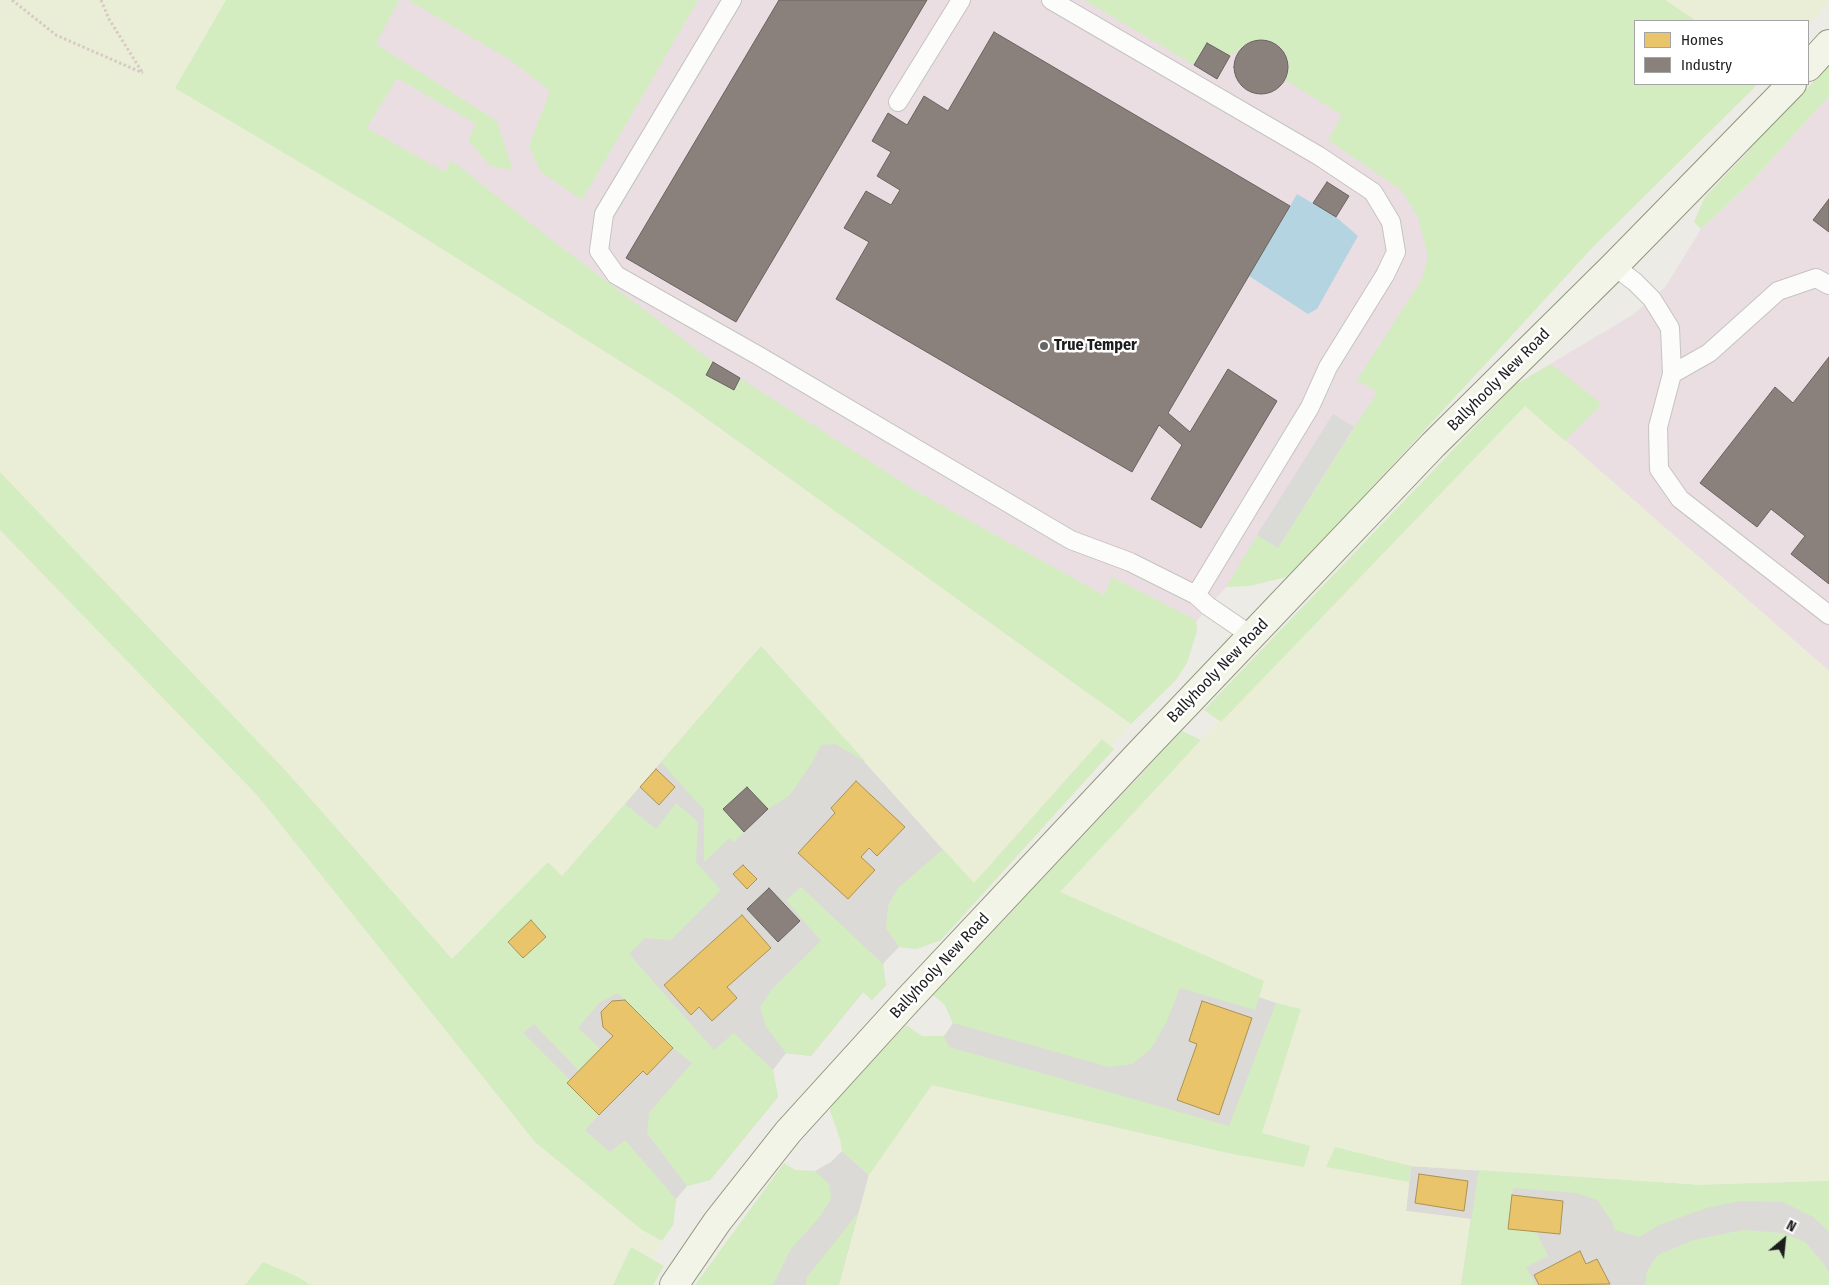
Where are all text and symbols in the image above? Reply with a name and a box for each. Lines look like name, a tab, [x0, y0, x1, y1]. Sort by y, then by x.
legend	[1634, 20, 1809, 85]
text: Homes	[1681, 31, 1723, 49]
text: Industry	[1681, 56, 1732, 74]
street label: Ballyhooly New Road	[1444, 325, 1554, 435]
place label: True Temper	[1054, 336, 1137, 356]
marker: True Temper	[1038, 340, 1050, 352]
street label: Ballyhooly New Road	[1163, 615, 1273, 727]
street label: Ballyhooly New Road	[886, 909, 994, 1023]
north arrow	[1759, 1215, 1809, 1265]
text: N	[1784, 1217, 1799, 1236]

